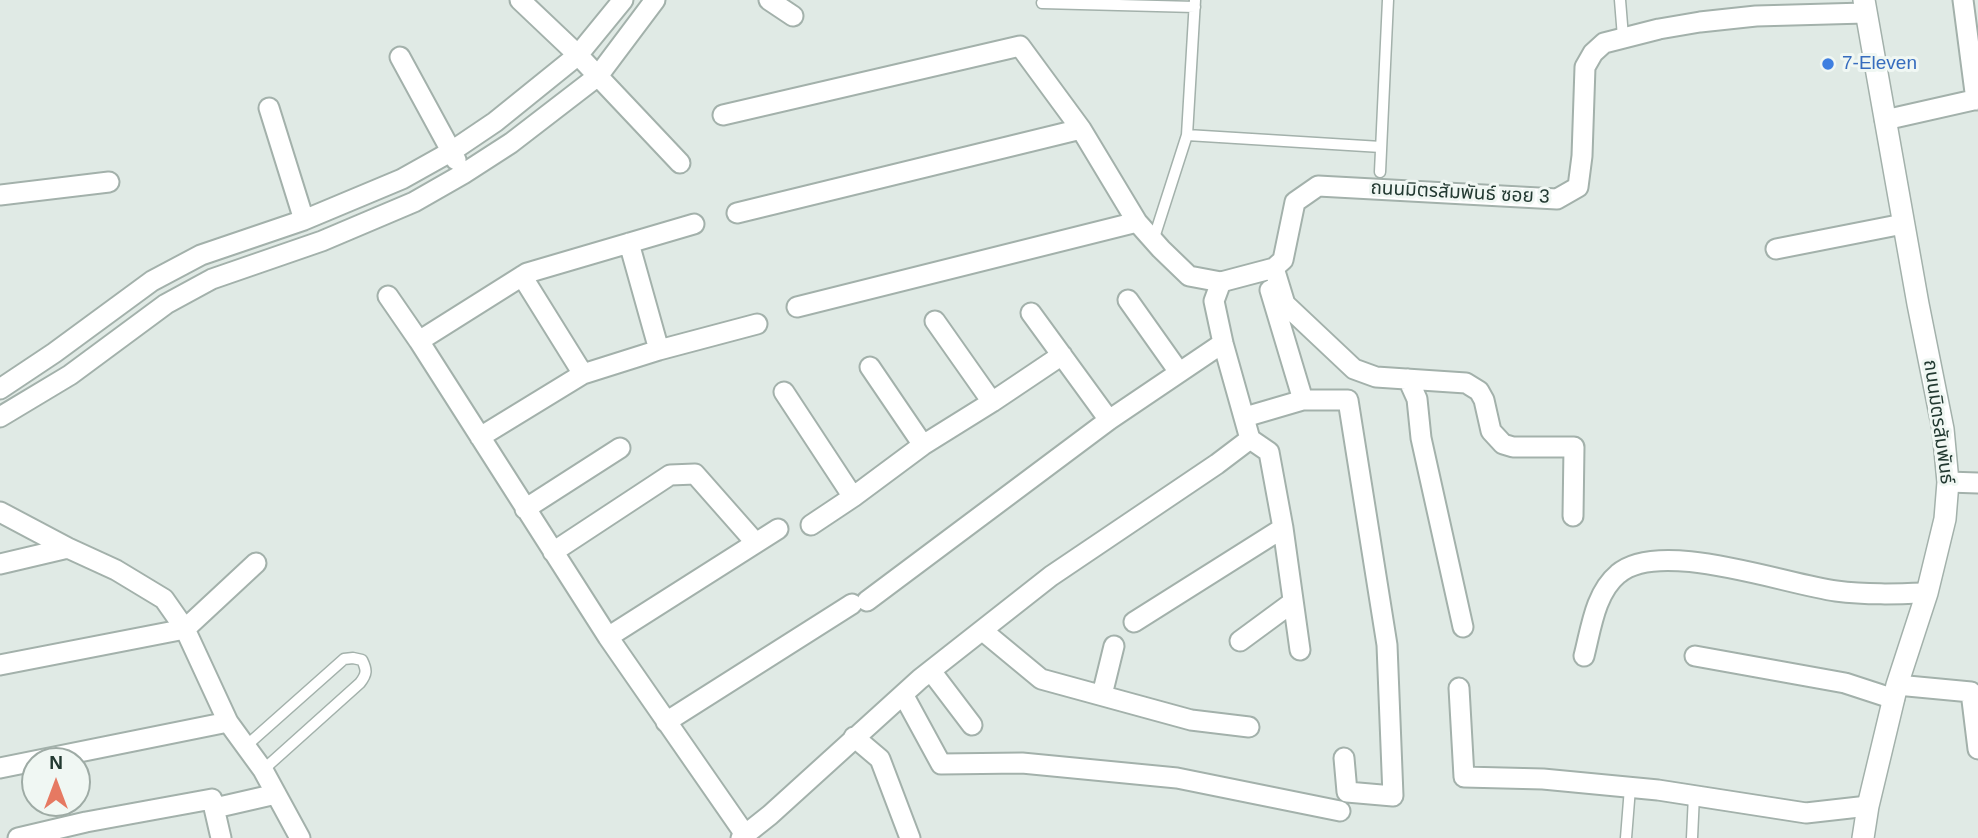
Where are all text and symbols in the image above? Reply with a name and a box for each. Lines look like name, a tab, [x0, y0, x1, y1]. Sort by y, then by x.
place label: 7-Eleven	[1842, 53, 1917, 75]
marker: 7-Eleven	[1820, 56, 1836, 72]
street label: ถนนมิตรสัมพันธ์ ซอย 3	[1370, 177, 1550, 209]
street label: ถนนมิตรสัมพันธ์	[1918, 358, 1958, 486]
north arrow	[21, 747, 91, 817]
text: N	[49, 752, 63, 773]

